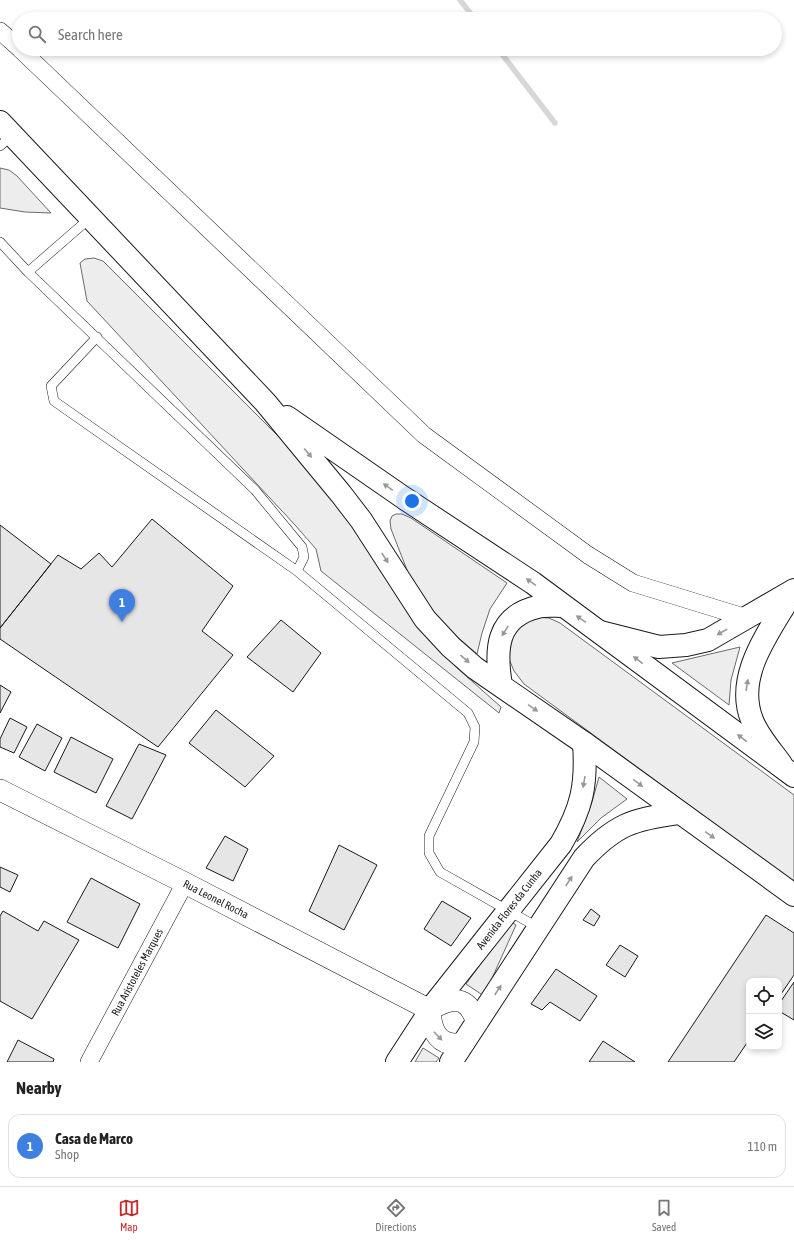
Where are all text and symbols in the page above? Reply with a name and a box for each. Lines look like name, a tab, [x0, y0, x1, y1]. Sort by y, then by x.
search box	[12, 12, 782, 56]
icon: search	[26, 23, 48, 45]
text: Search here	[58, 26, 123, 43]
one-way arrow	[303, 448, 312, 459]
one-way arrow	[382, 483, 393, 491]
your location	[402, 491, 422, 511]
one-way arrow	[381, 553, 389, 563]
one-way arrow	[526, 578, 536, 586]
pin: 1	[109, 589, 135, 622]
one-way arrow	[576, 615, 586, 623]
one-way arrow	[501, 625, 508, 637]
one-way arrow	[716, 629, 728, 635]
one-way arrow	[460, 655, 470, 664]
one-way arrow	[632, 656, 643, 664]
one-way arrow	[745, 679, 751, 691]
one-way arrow	[527, 704, 538, 712]
one-way arrow	[736, 733, 747, 742]
one-way arrow	[581, 776, 587, 788]
one-way arrow	[633, 779, 643, 787]
one-way arrow	[704, 831, 715, 839]
street label: Avenida Flores da Cunha	[474, 867, 544, 951]
one-way arrow	[565, 876, 573, 886]
street label: Rua Leonel Rocha	[181, 877, 251, 921]
street label: Rua Aristoteles Marques	[109, 926, 165, 1018]
map controls	[746, 978, 782, 1050]
button: locate	[746, 978, 782, 1014]
one-way arrow	[495, 985, 502, 996]
button: layers	[746, 1014, 782, 1050]
one-way arrow	[433, 1031, 443, 1041]
text: Nearby	[16, 1078, 62, 1098]
text: Casa de Marco	[55, 1130, 133, 1147]
text: 1	[27, 1139, 33, 1154]
text: 110 m	[748, 1139, 777, 1154]
text: Shop	[55, 1147, 79, 1162]
tab: Map	[118, 1197, 140, 1233]
tab: Directions	[375, 1197, 416, 1233]
tab: Saved	[652, 1197, 676, 1233]

